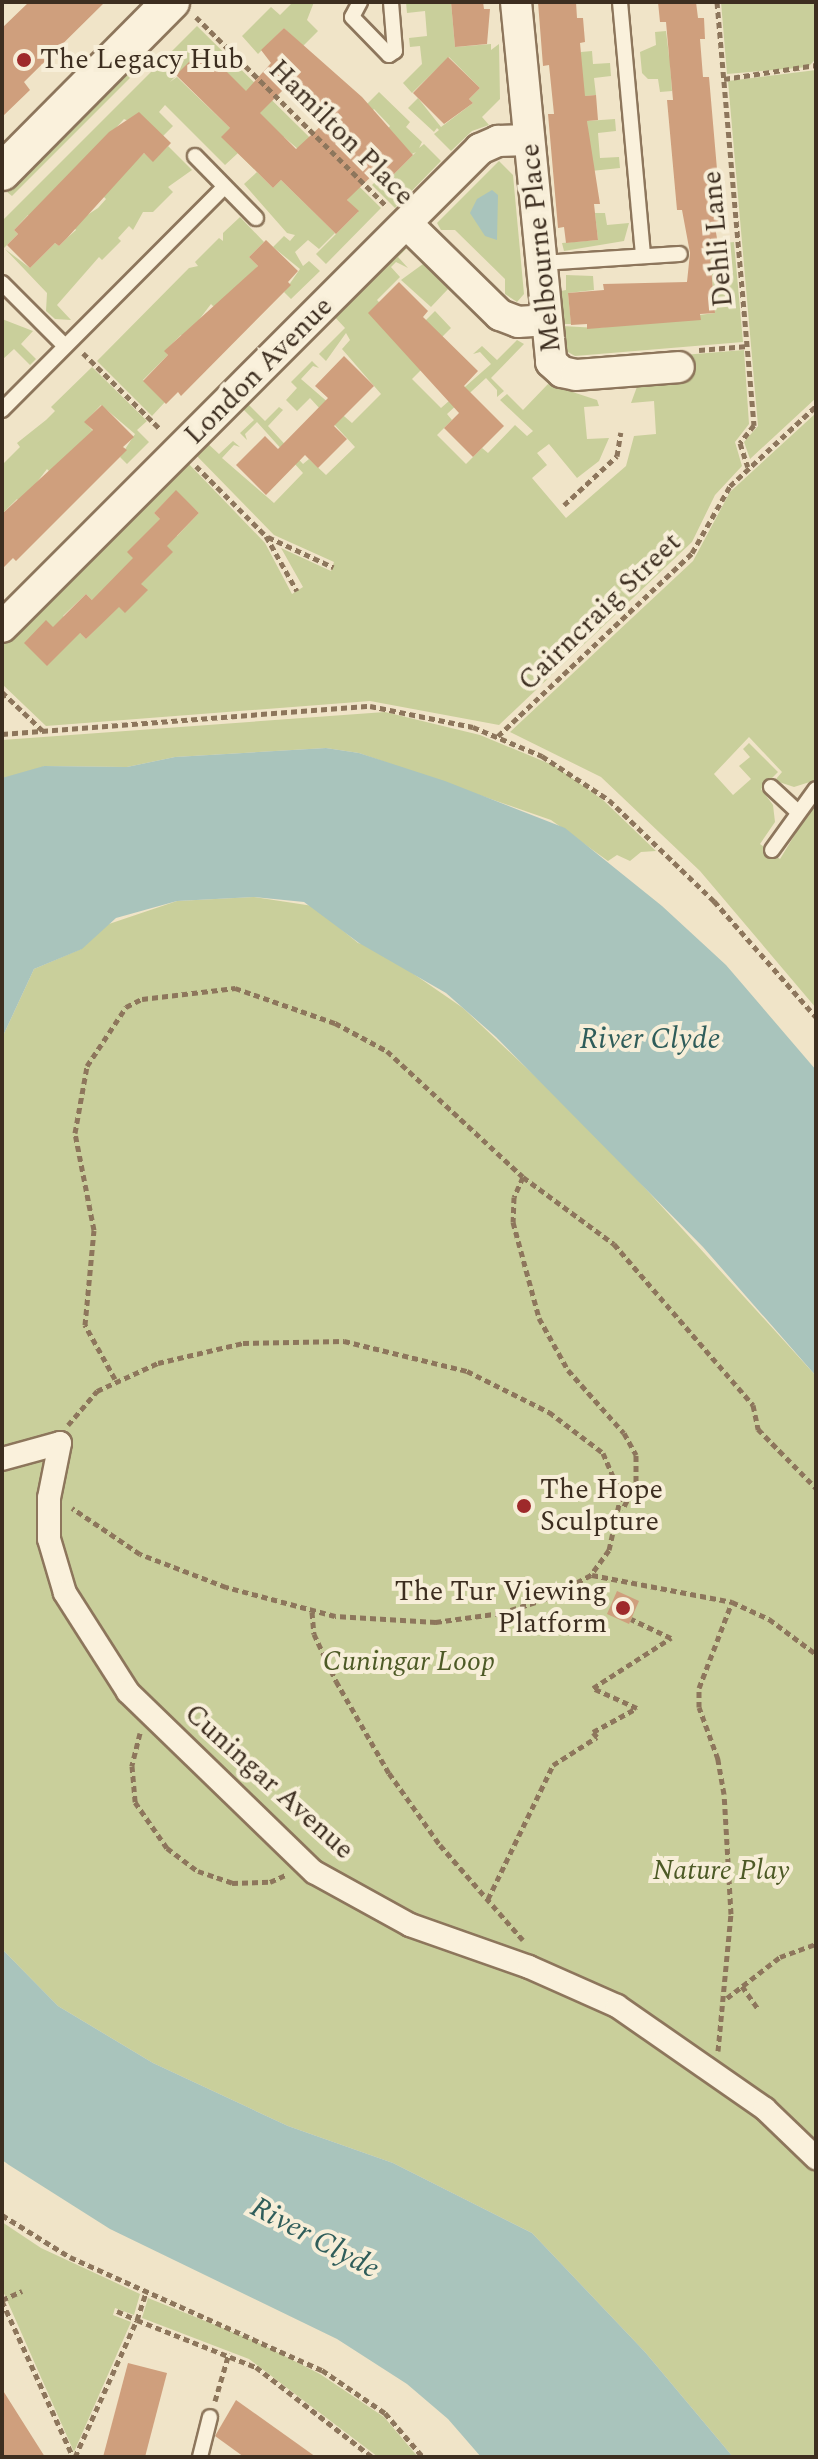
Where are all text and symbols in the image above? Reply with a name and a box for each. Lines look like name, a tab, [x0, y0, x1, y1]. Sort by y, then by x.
place label: The Legacy Hub	[40, 43, 244, 77]
marker: The Legacy Hub	[15, 51, 33, 69]
street label: Hamilton Place	[261, 53, 421, 213]
street label: Melbourne Place	[513, 142, 569, 354]
street label: Dehli Lane	[695, 169, 741, 309]
street label: London Avenue	[178, 290, 340, 452]
street label: Cairncraig Street	[512, 526, 688, 698]
water label: River Clyde	[580, 1021, 720, 1057]
place label: The Hope Sculpture	[540, 1473, 663, 1539]
marker: The Hope Sculpture	[515, 1497, 533, 1515]
place label: The Tur Viewing Platform	[395, 1575, 607, 1641]
marker: The Tur Viewing Platform	[614, 1599, 632, 1617]
park label: Cuningar Loop	[323, 1645, 495, 1679]
street label: Cuningar Avenue	[177, 1697, 361, 1867]
park label: Nature Play	[653, 1854, 789, 1888]
water label: River Clyde	[244, 2189, 386, 2287]

